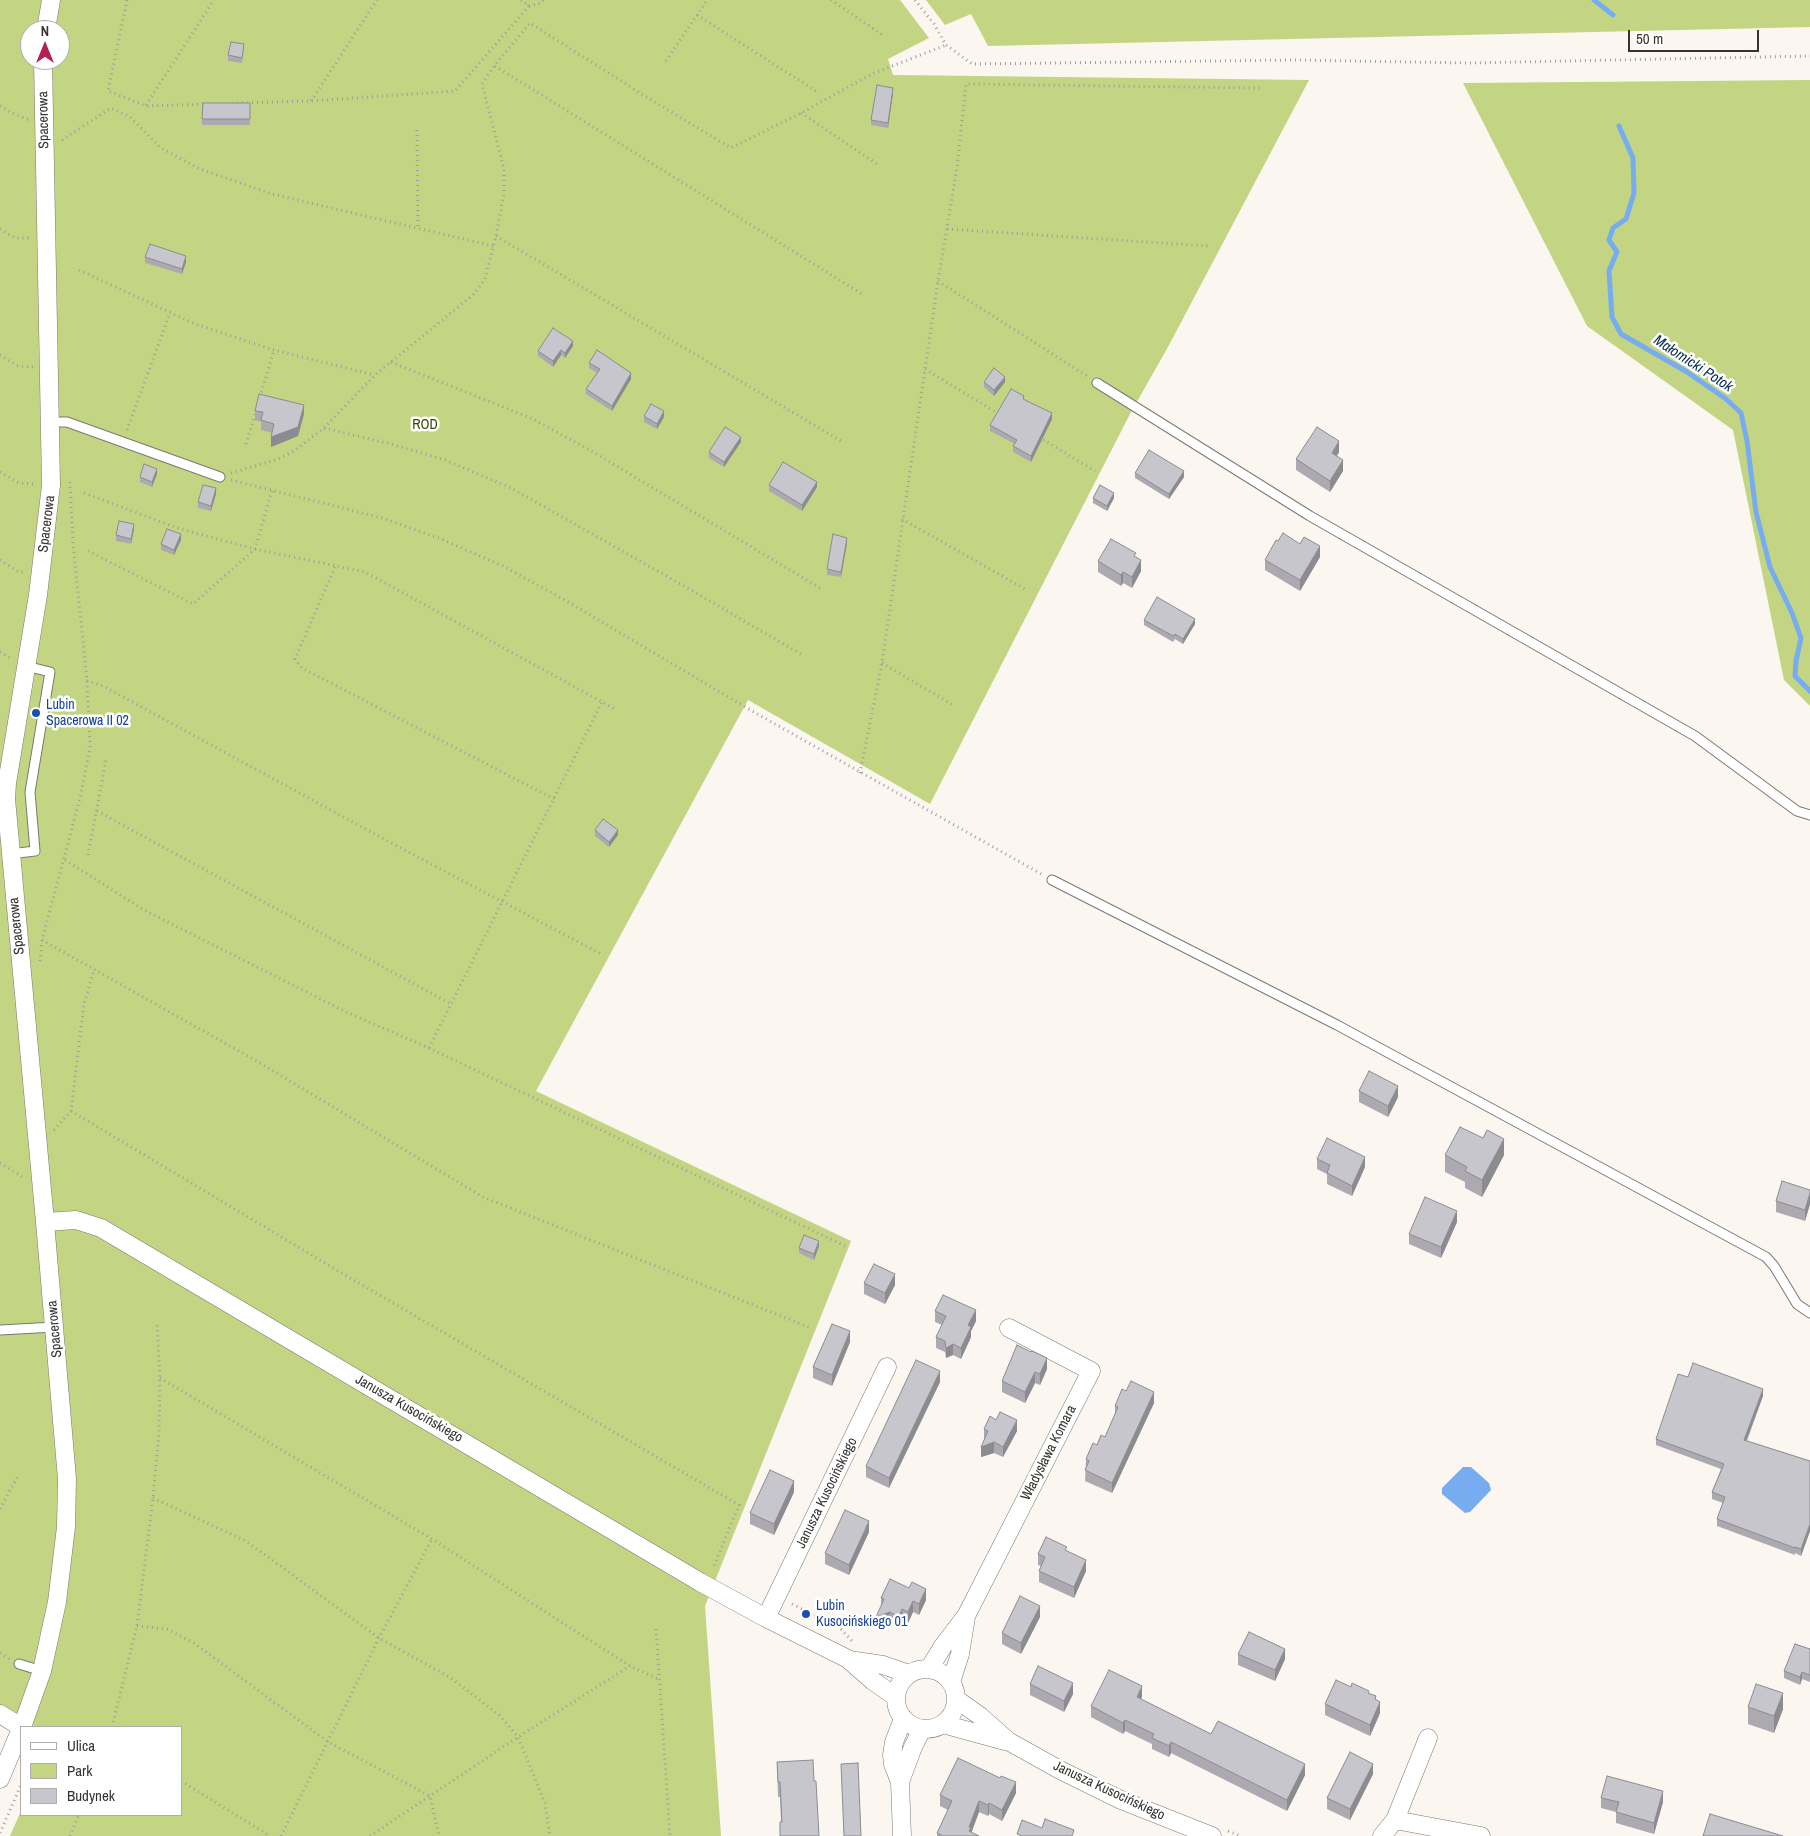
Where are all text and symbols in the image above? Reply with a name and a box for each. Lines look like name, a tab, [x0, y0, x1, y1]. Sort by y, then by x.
north arrow	[20, 20, 70, 70]
scale bar	[1630, 20, 1761, 52]
text: N	[41, 22, 49, 40]
text: 50 m	[1636, 28, 1663, 49]
street label: Spacerowa	[35, 91, 53, 149]
water label: Małomicki Potok	[1650, 332, 1736, 396]
park label: ROD	[412, 417, 438, 433]
street label: Spacerowa	[35, 494, 59, 554]
place label: Lubin Spacerowa II 02	[46, 697, 129, 730]
marker: Lubin Spacerowa II 02	[30, 707, 42, 719]
street label: Spacerowa	[6, 897, 28, 955]
street label: Spacerowa	[44, 1300, 66, 1358]
street label: Janusza Kusocińskiego	[352, 1371, 466, 1447]
street label: Władysława Komara	[1018, 1403, 1080, 1503]
street label: Janusza Kusocińskiego	[793, 1435, 861, 1551]
place label: Lubin Kusocińskiego 01	[816, 1598, 907, 1630]
marker: Lubin Kusocińskiego 01	[800, 1608, 812, 1620]
legend	[20, 1726, 182, 1816]
text: Ulica	[67, 1735, 95, 1756]
street label: Janusza Kusocińskiego	[1051, 1758, 1167, 1824]
text: Park	[67, 1760, 92, 1781]
text: Budynek	[67, 1785, 115, 1806]

